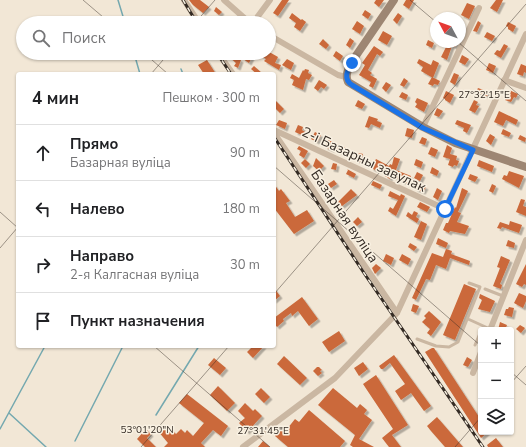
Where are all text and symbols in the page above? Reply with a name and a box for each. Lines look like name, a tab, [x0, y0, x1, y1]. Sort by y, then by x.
north arrow	[430, 12, 466, 48]
search box	[16, 16, 276, 60]
icon: search	[30, 27, 52, 49]
text: Поиск	[62, 28, 106, 48]
route end	[343, 54, 361, 72]
text: 4 мин	[32, 87, 79, 110]
text: 27°32'15"E	[458, 88, 510, 102]
text: Пешком · 300 m	[162, 89, 260, 107]
street label: 2-і Базарны завулак	[299, 122, 430, 197]
text: Прямо	[70, 134, 118, 154]
icon: ahead	[32, 142, 54, 164]
text: 90 m	[230, 144, 260, 162]
text: Базарная вуліца	[70, 154, 171, 172]
street label: Базарная вуліца	[306, 166, 383, 267]
icon: left	[32, 198, 54, 220]
text: Налево	[70, 199, 125, 219]
text: 180 m	[222, 200, 260, 218]
route start	[436, 200, 454, 218]
text: Направо	[70, 246, 134, 266]
icon: right	[32, 254, 54, 276]
text: 30 m	[230, 256, 260, 274]
text: 2-я Калгасная вуліца	[70, 266, 199, 284]
icon: arrive	[32, 310, 54, 332]
text: Пункт назначения	[70, 311, 205, 331]
map controls	[478, 327, 514, 435]
button: +	[478, 327, 514, 363]
button: −	[478, 363, 514, 399]
button: layers	[478, 399, 514, 435]
text: 53°01'20"N	[120, 423, 174, 437]
text: 27°31'45"E	[237, 424, 289, 438]

